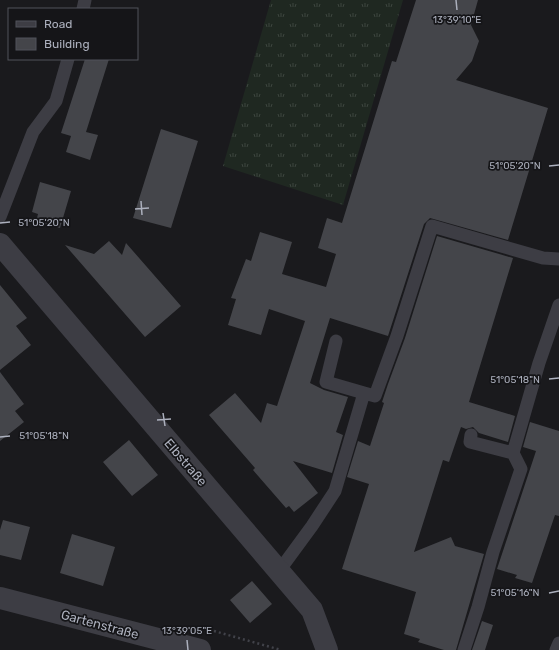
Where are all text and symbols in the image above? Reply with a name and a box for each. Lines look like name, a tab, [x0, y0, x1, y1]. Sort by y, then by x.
legend	[8, 8, 138, 60]
text: 13°39'10"E	[433, 14, 481, 26]
text: Road	[44, 17, 72, 31]
text: Building	[44, 37, 90, 51]
text: 51°05'20"N	[489, 160, 541, 172]
text: 51°05'20"N	[18, 217, 70, 229]
text: 51°05'18"N	[490, 374, 540, 386]
text: 51°05'18"N	[19, 430, 69, 442]
street label: Elbstraße	[161, 436, 210, 489]
text: 51°05'16"N	[490, 587, 540, 599]
street label: Gartenstraße	[59, 607, 140, 642]
text: 13°39'05"E	[162, 625, 212, 637]

